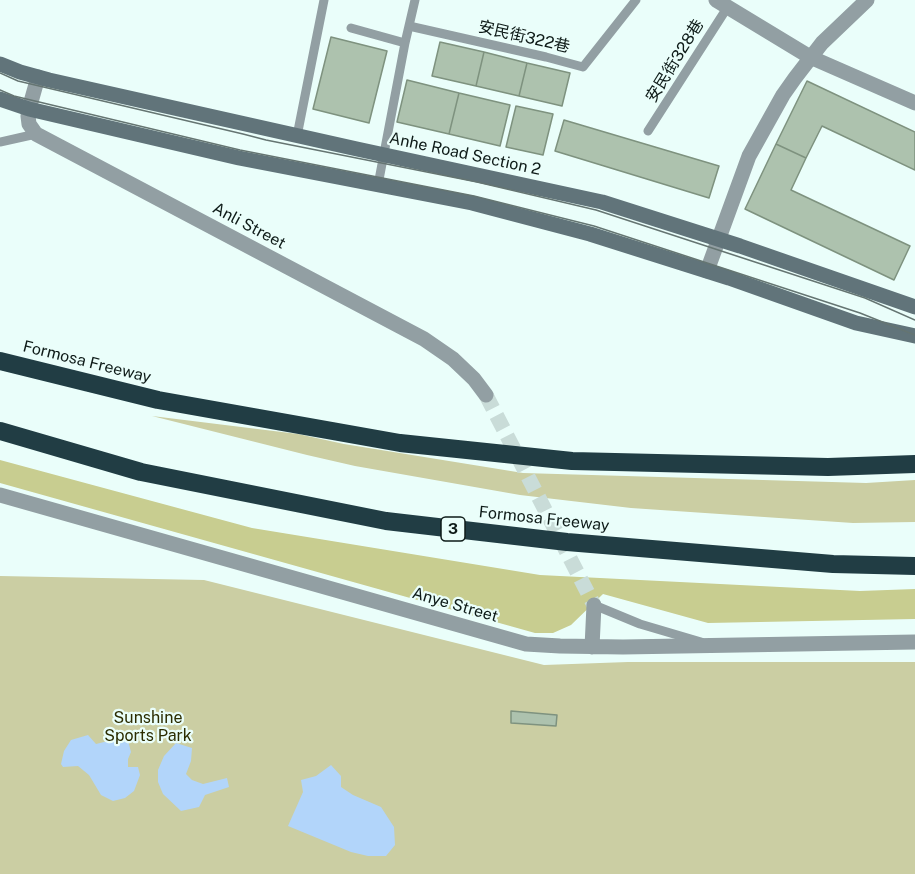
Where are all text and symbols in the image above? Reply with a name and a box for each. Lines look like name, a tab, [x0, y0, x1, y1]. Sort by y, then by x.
street label: 安民街328巷	[642, 16, 708, 106]
street label: 安民街322巷	[476, 17, 572, 57]
street label: Anhe Road Section 2	[387, 129, 543, 179]
street label: Anli Street	[209, 199, 289, 253]
street label: Formosa Freeway	[21, 337, 153, 387]
street label: Formosa Freeway	[478, 503, 610, 535]
road number: 3	[441, 517, 465, 541]
street label: Anye Street	[410, 584, 500, 626]
park label: Sunshine Sports Park	[104, 708, 192, 746]

